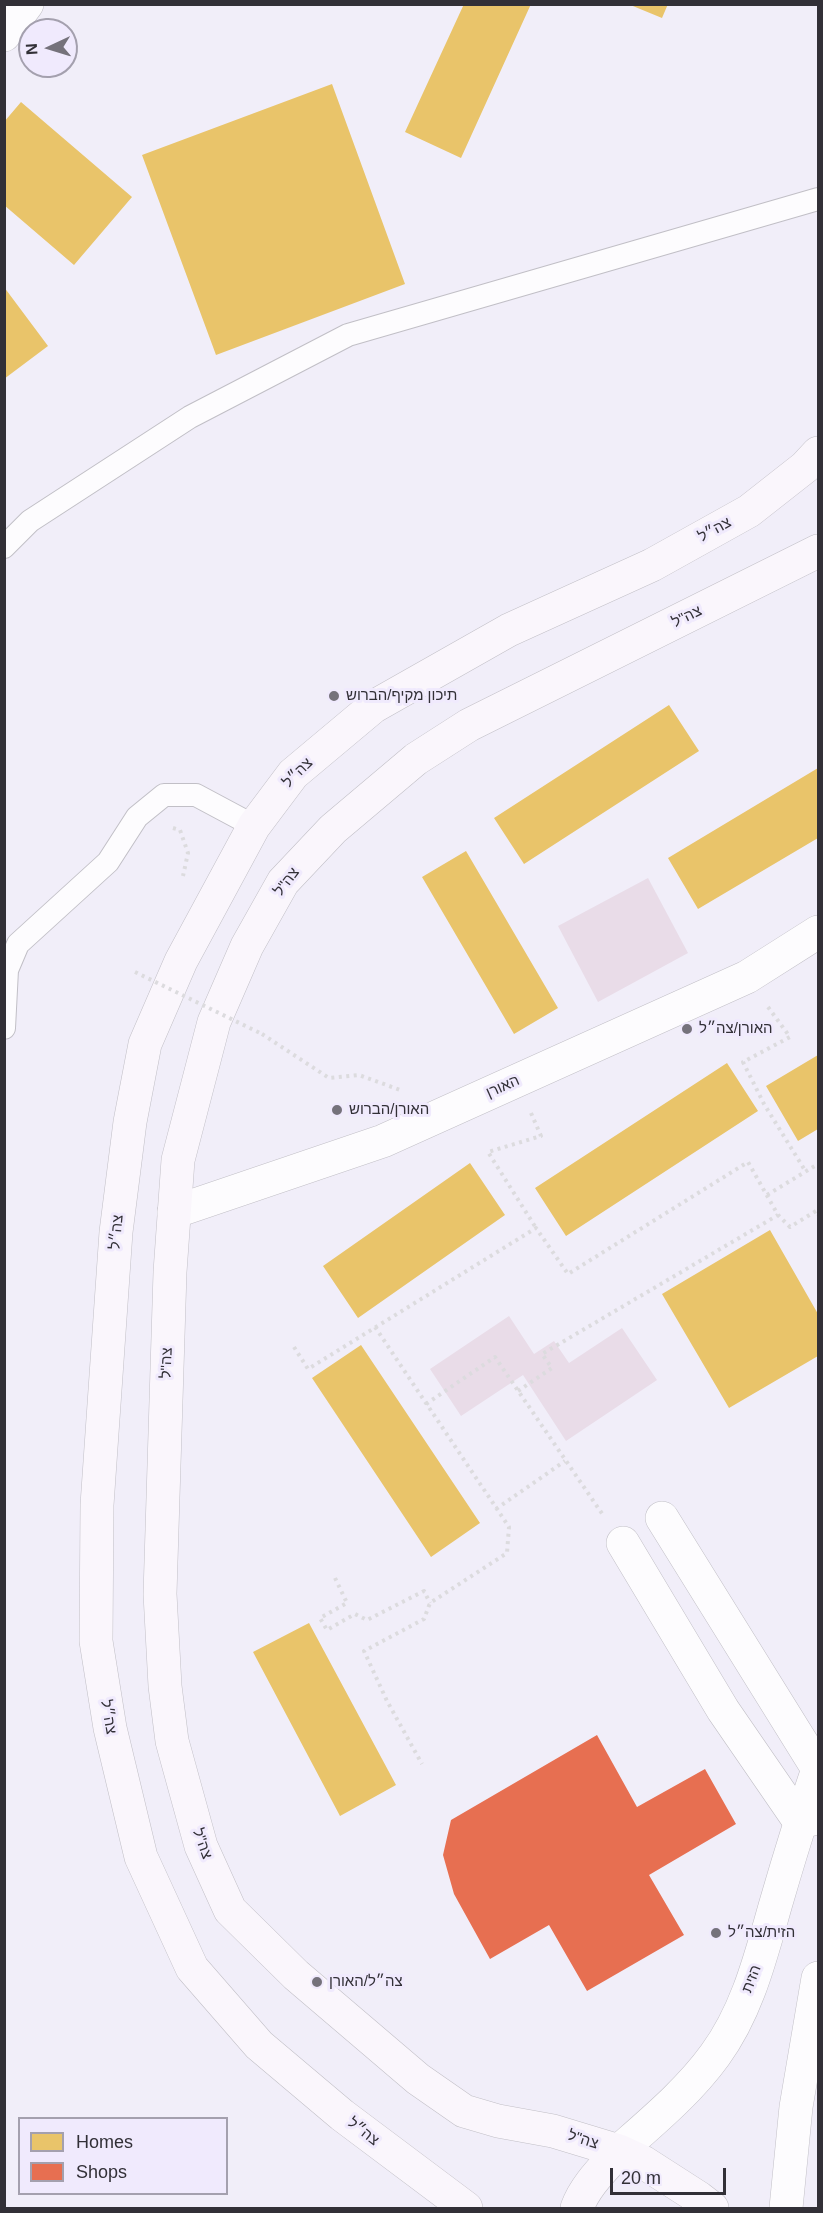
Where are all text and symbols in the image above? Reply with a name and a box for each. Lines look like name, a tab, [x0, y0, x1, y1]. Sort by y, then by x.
north arrow	[18, 18, 78, 78]
text: N	[23, 43, 40, 56]
street label: צה״ל	[695, 514, 735, 546]
street label: צה"ל	[669, 602, 705, 632]
place label: תיכון מקיף/הברוש	[346, 687, 457, 705]
marker: תיכון מקיף/הברוש	[327, 689, 341, 703]
street label: צה״ל	[279, 754, 317, 792]
street label: צה"ל	[270, 864, 304, 900]
place label: האורן/צה״ל	[699, 1020, 773, 1038]
marker: האורן/צה״ל	[680, 1022, 694, 1036]
street label: האורן	[483, 1072, 523, 1102]
place label: האורן/הברוש	[349, 1101, 429, 1119]
marker: האורן/הברוש	[330, 1103, 344, 1117]
street label: צה״ל	[107, 1214, 127, 1250]
street label: צה"ל	[157, 1347, 177, 1379]
street label: צה״ל	[96, 1698, 120, 1736]
street label: צה"ל	[188, 1826, 216, 1862]
place label: הזית/צה״ל	[728, 1924, 795, 1942]
marker: הזית/צה״ל	[709, 1926, 723, 1940]
street label: הזית	[739, 1963, 765, 1995]
place label: צה״ל/האורן	[329, 1973, 403, 1991]
marker: צה״ל/האורן	[310, 1975, 324, 1989]
street label: צה״ל	[344, 2114, 382, 2150]
legend	[18, 2117, 228, 2195]
street label: צה"ל	[566, 2127, 600, 2153]
text: Homes	[76, 2132, 133, 2152]
scale bar	[613, 2156, 728, 2194]
text: Shops	[76, 2162, 127, 2182]
text: 20 m	[621, 2168, 661, 2188]

